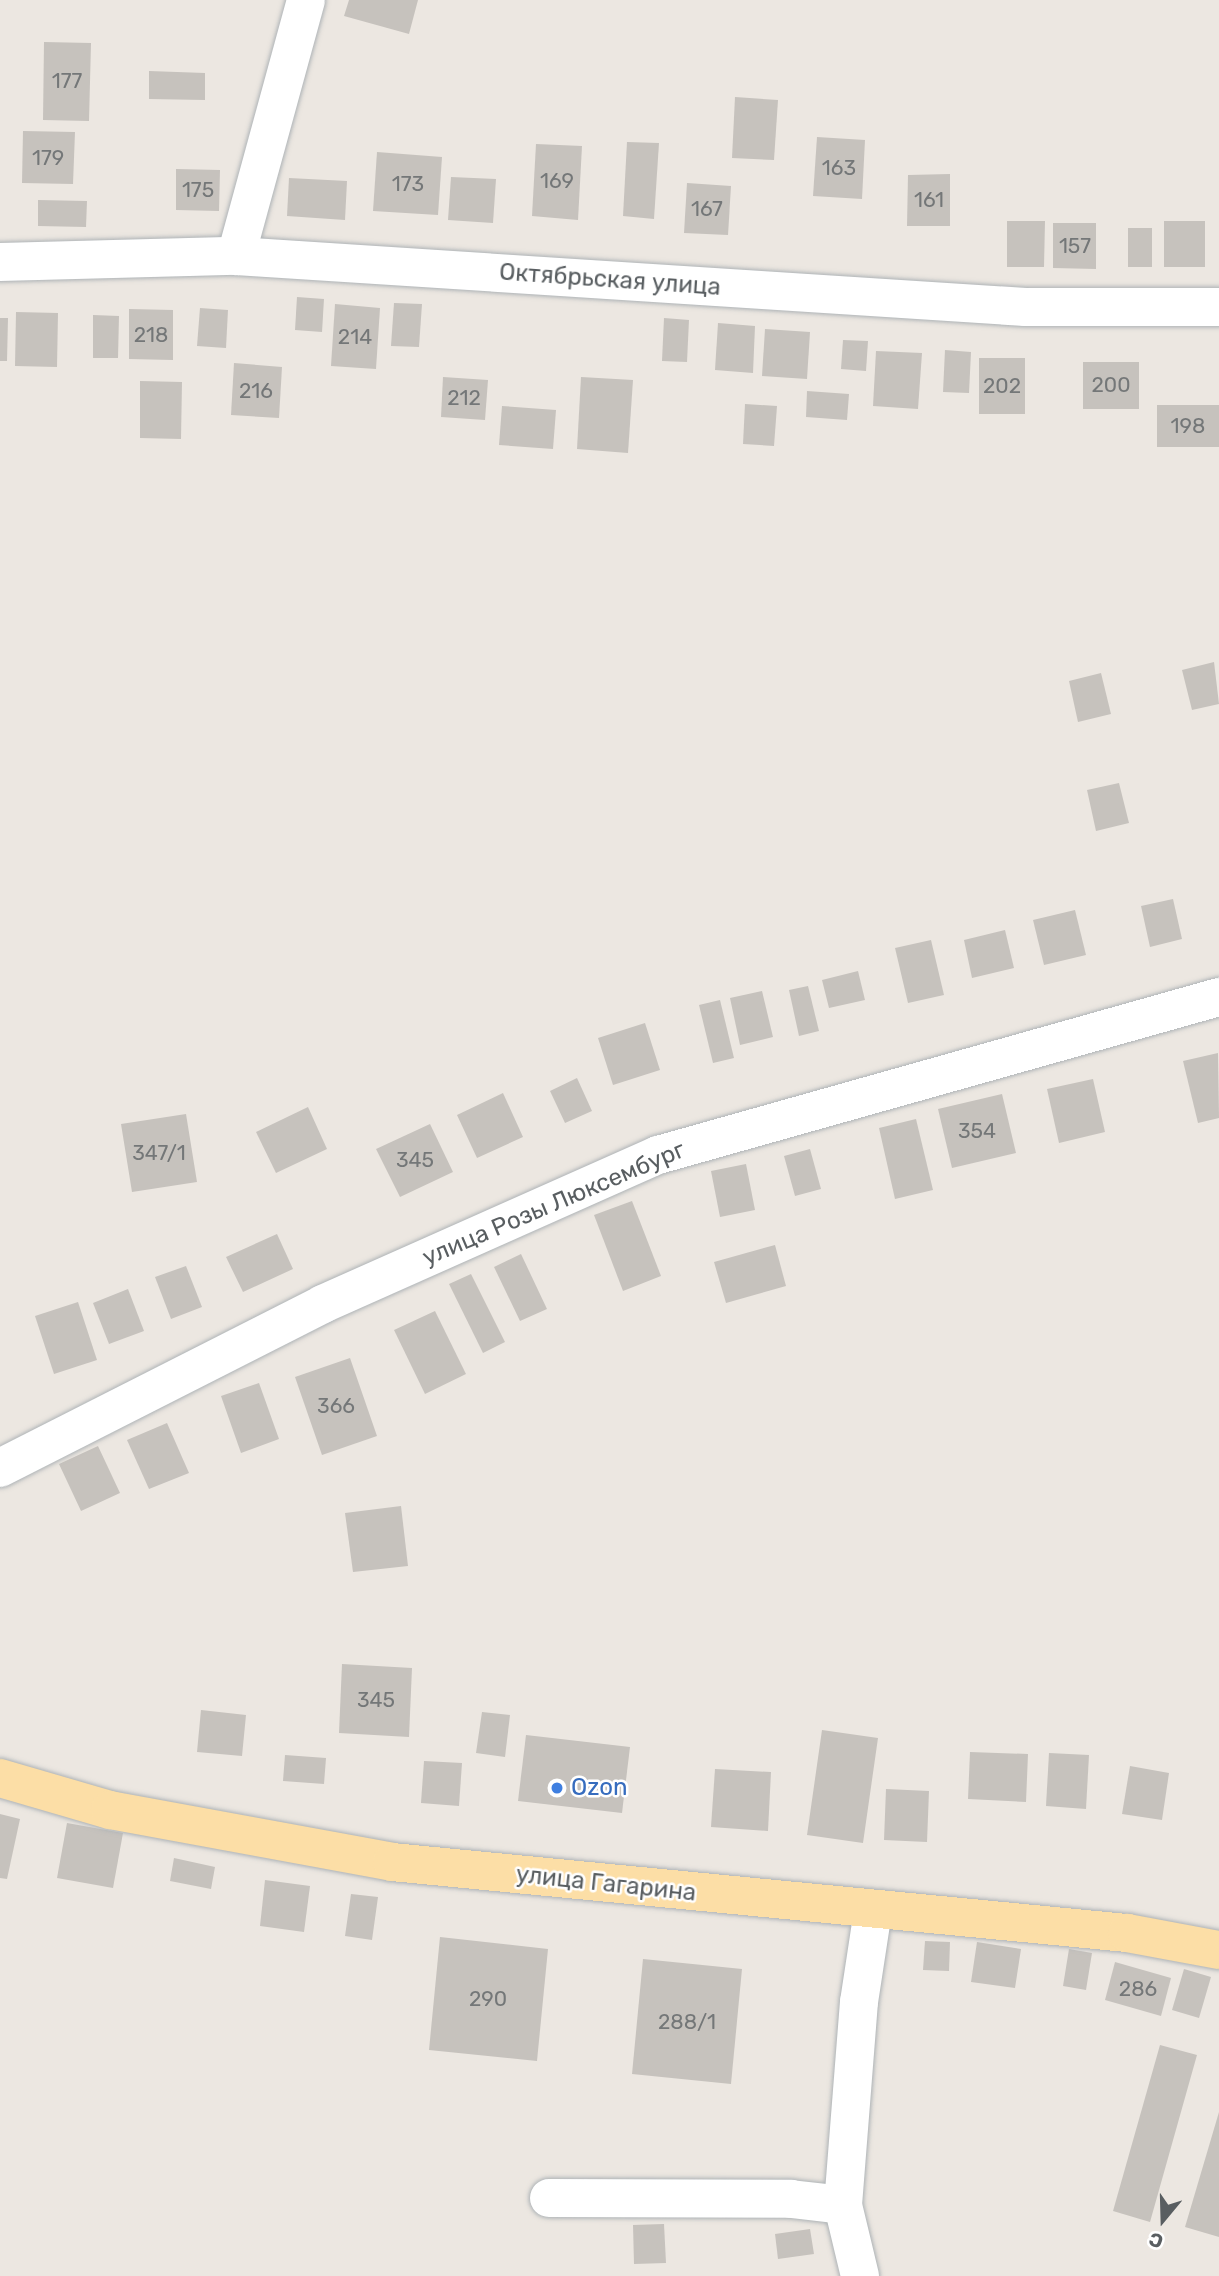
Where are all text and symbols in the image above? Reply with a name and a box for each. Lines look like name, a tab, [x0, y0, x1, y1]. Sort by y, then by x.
house number: 177	[52, 68, 82, 94]
house number: 179	[32, 145, 64, 171]
house number: 163	[822, 155, 856, 181]
house number: 169	[540, 168, 574, 194]
house number: 173	[392, 171, 424, 197]
house number: 175	[182, 177, 214, 203]
house number: 161	[914, 187, 944, 213]
house number: 167	[691, 196, 723, 222]
house number: 157	[1059, 233, 1091, 259]
street label: Октябрьская улица	[498, 258, 722, 302]
house number: 218	[134, 322, 168, 348]
house number: 214	[338, 324, 372, 350]
house number: 200	[1092, 372, 1130, 398]
house number: 202	[983, 373, 1021, 399]
house number: 216	[239, 378, 273, 404]
house number: 212	[447, 385, 481, 411]
house number: 198	[1171, 413, 1205, 439]
house number: 354	[958, 1118, 996, 1144]
street label: улица Розы Люксембург	[418, 1136, 690, 1272]
house number: 347/1	[132, 1140, 186, 1166]
house number: 345	[396, 1147, 434, 1173]
house number: 366	[317, 1393, 355, 1419]
house number: 345	[357, 1687, 395, 1713]
place label: Ozon	[571, 1774, 628, 1802]
marker: Ozon	[549, 1780, 565, 1796]
street label: улица Гагарина	[514, 1860, 698, 1908]
house number: 286	[1119, 1976, 1157, 2002]
house number: 290	[469, 1986, 507, 2012]
house number: 288/1	[658, 2009, 716, 2035]
north arrow	[1128, 2185, 1198, 2255]
text: С	[1146, 2227, 1166, 2253]

